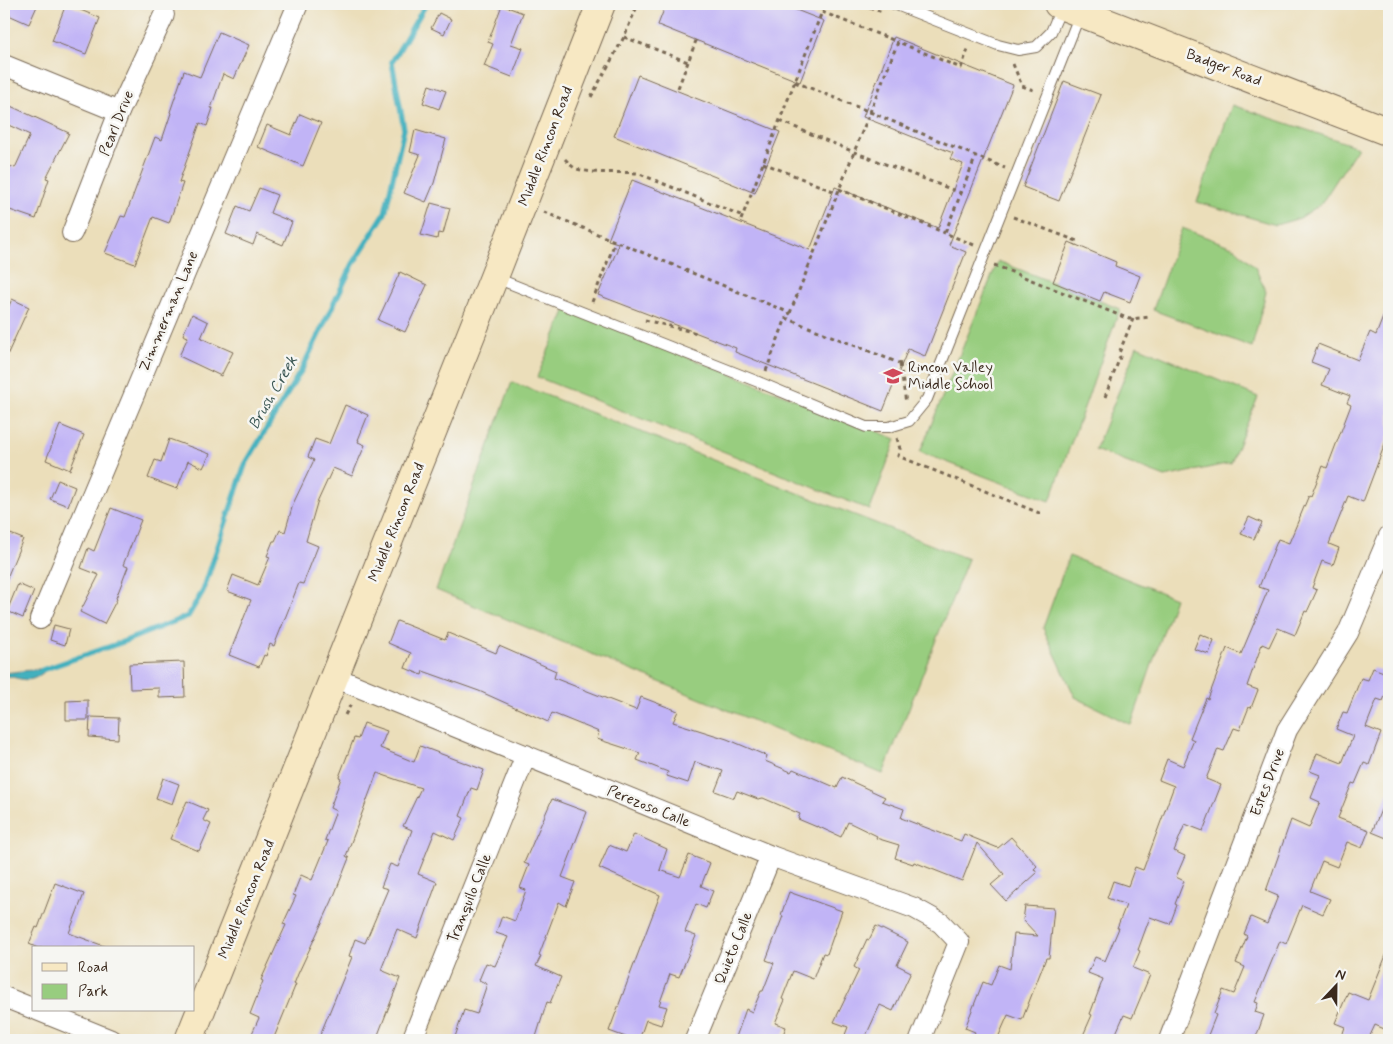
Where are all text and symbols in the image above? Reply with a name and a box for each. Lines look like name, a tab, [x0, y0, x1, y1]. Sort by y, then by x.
street label: Badger Road	[1183, 44, 1264, 92]
street label: Middle Rincon Road	[514, 83, 578, 209]
street label: Pearl Drive	[95, 88, 139, 159]
street label: Zimmerman Lane	[134, 248, 203, 375]
water label: Brush Creek	[244, 352, 303, 433]
place label: Rincon Valley Middle School	[908, 358, 993, 395]
school or university icon: Rincon Valley Middle School	[882, 365, 904, 387]
street label: Middle Rincon Road	[364, 460, 430, 585]
street label: Estes Drive	[1246, 745, 1290, 819]
street label: Perezoso Calle	[604, 781, 693, 833]
street label: Middle Rincon Road	[214, 837, 280, 962]
street label: Tranquilo Calle	[443, 851, 497, 946]
street label: Quieto Calle	[710, 909, 758, 988]
legend	[32, 946, 195, 1012]
text: Road	[78, 958, 108, 978]
north arrow	[1310, 962, 1360, 1012]
text: N	[1333, 965, 1348, 985]
text: Park	[78, 982, 108, 1002]

